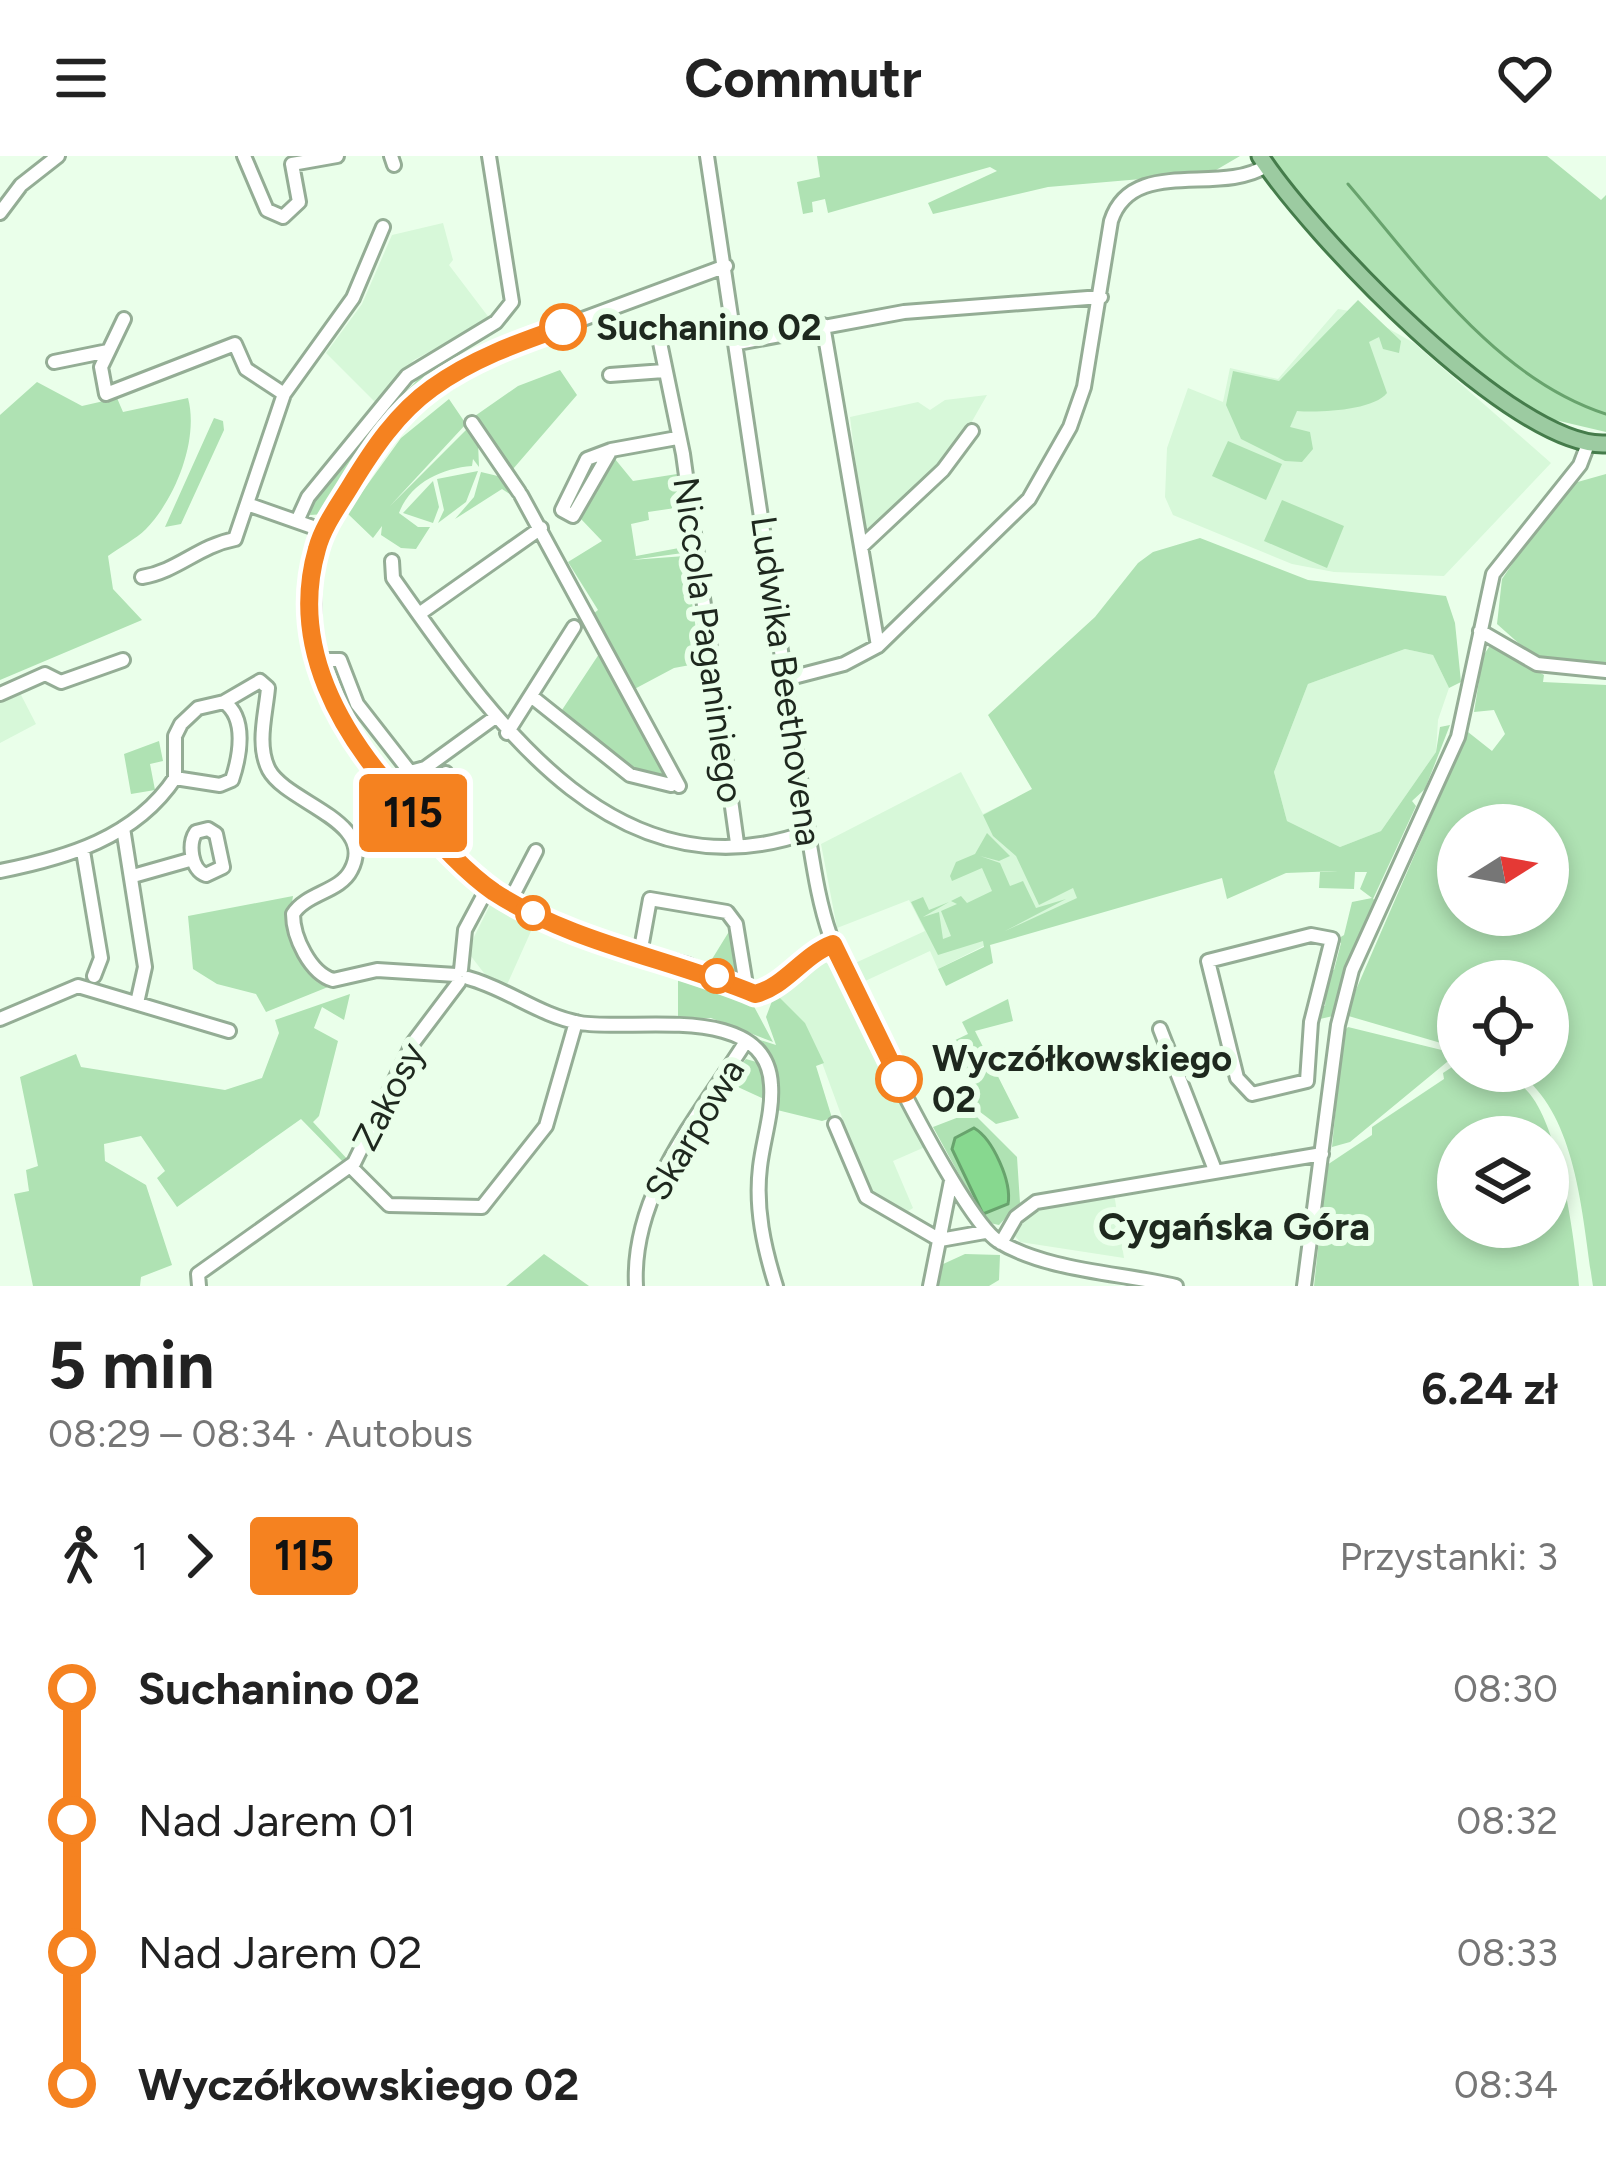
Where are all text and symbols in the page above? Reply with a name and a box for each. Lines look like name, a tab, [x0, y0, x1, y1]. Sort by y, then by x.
icon: menu	[48, 45, 114, 111]
icon: heart	[1492, 45, 1558, 111]
text: Commutr	[684, 46, 922, 111]
marker: Suchanino 02	[541, 305, 585, 349]
place label: Suchanino 02	[596, 306, 822, 349]
street label: Niccola Paganiniego	[664, 475, 753, 806]
street label: Ludwika Beethovena	[742, 513, 831, 849]
line badge: 115	[344, 774, 482, 852]
text: 115	[383, 787, 443, 838]
north arrow	[1437, 804, 1569, 936]
map controls	[1437, 804, 1569, 1248]
unlabelled marker	[517, 897, 549, 929]
unlabelled marker	[701, 960, 733, 992]
button: locate	[1437, 960, 1569, 1092]
street label: Zakosy	[343, 1035, 434, 1157]
place label: Wyczółkowskiego 02	[932, 1037, 1232, 1121]
street label: Skarpowa	[635, 1051, 753, 1208]
marker: Wyczółkowskiego 02	[877, 1057, 921, 1101]
button: layers	[1437, 1116, 1569, 1248]
district label: Cygańska Góra	[1098, 1203, 1370, 1250]
text: 5 min	[48, 1325, 214, 1405]
text: 6.24 zł	[1421, 1361, 1558, 1415]
text: 08:29 – 08:34 · Autobus	[48, 1410, 473, 1457]
icon: walk	[48, 1523, 114, 1589]
icon: forward	[166, 1523, 232, 1589]
text: 115	[274, 1530, 334, 1581]
text: 1	[132, 1533, 148, 1580]
text: Przystanki: 3	[1340, 1533, 1558, 1580]
text: Suchanino 02	[138, 1661, 420, 1715]
text: 08:30	[1453, 1665, 1558, 1712]
text: Nad Jarem 01	[138, 1793, 416, 1847]
text: 08:32	[1456, 1797, 1558, 1844]
text: Nad Jarem 02	[138, 1925, 423, 1979]
text: 08:33	[1457, 1929, 1558, 1976]
text: Wyczółkowskiego 02	[138, 2057, 579, 2111]
text: 08:34	[1454, 2061, 1558, 2108]

